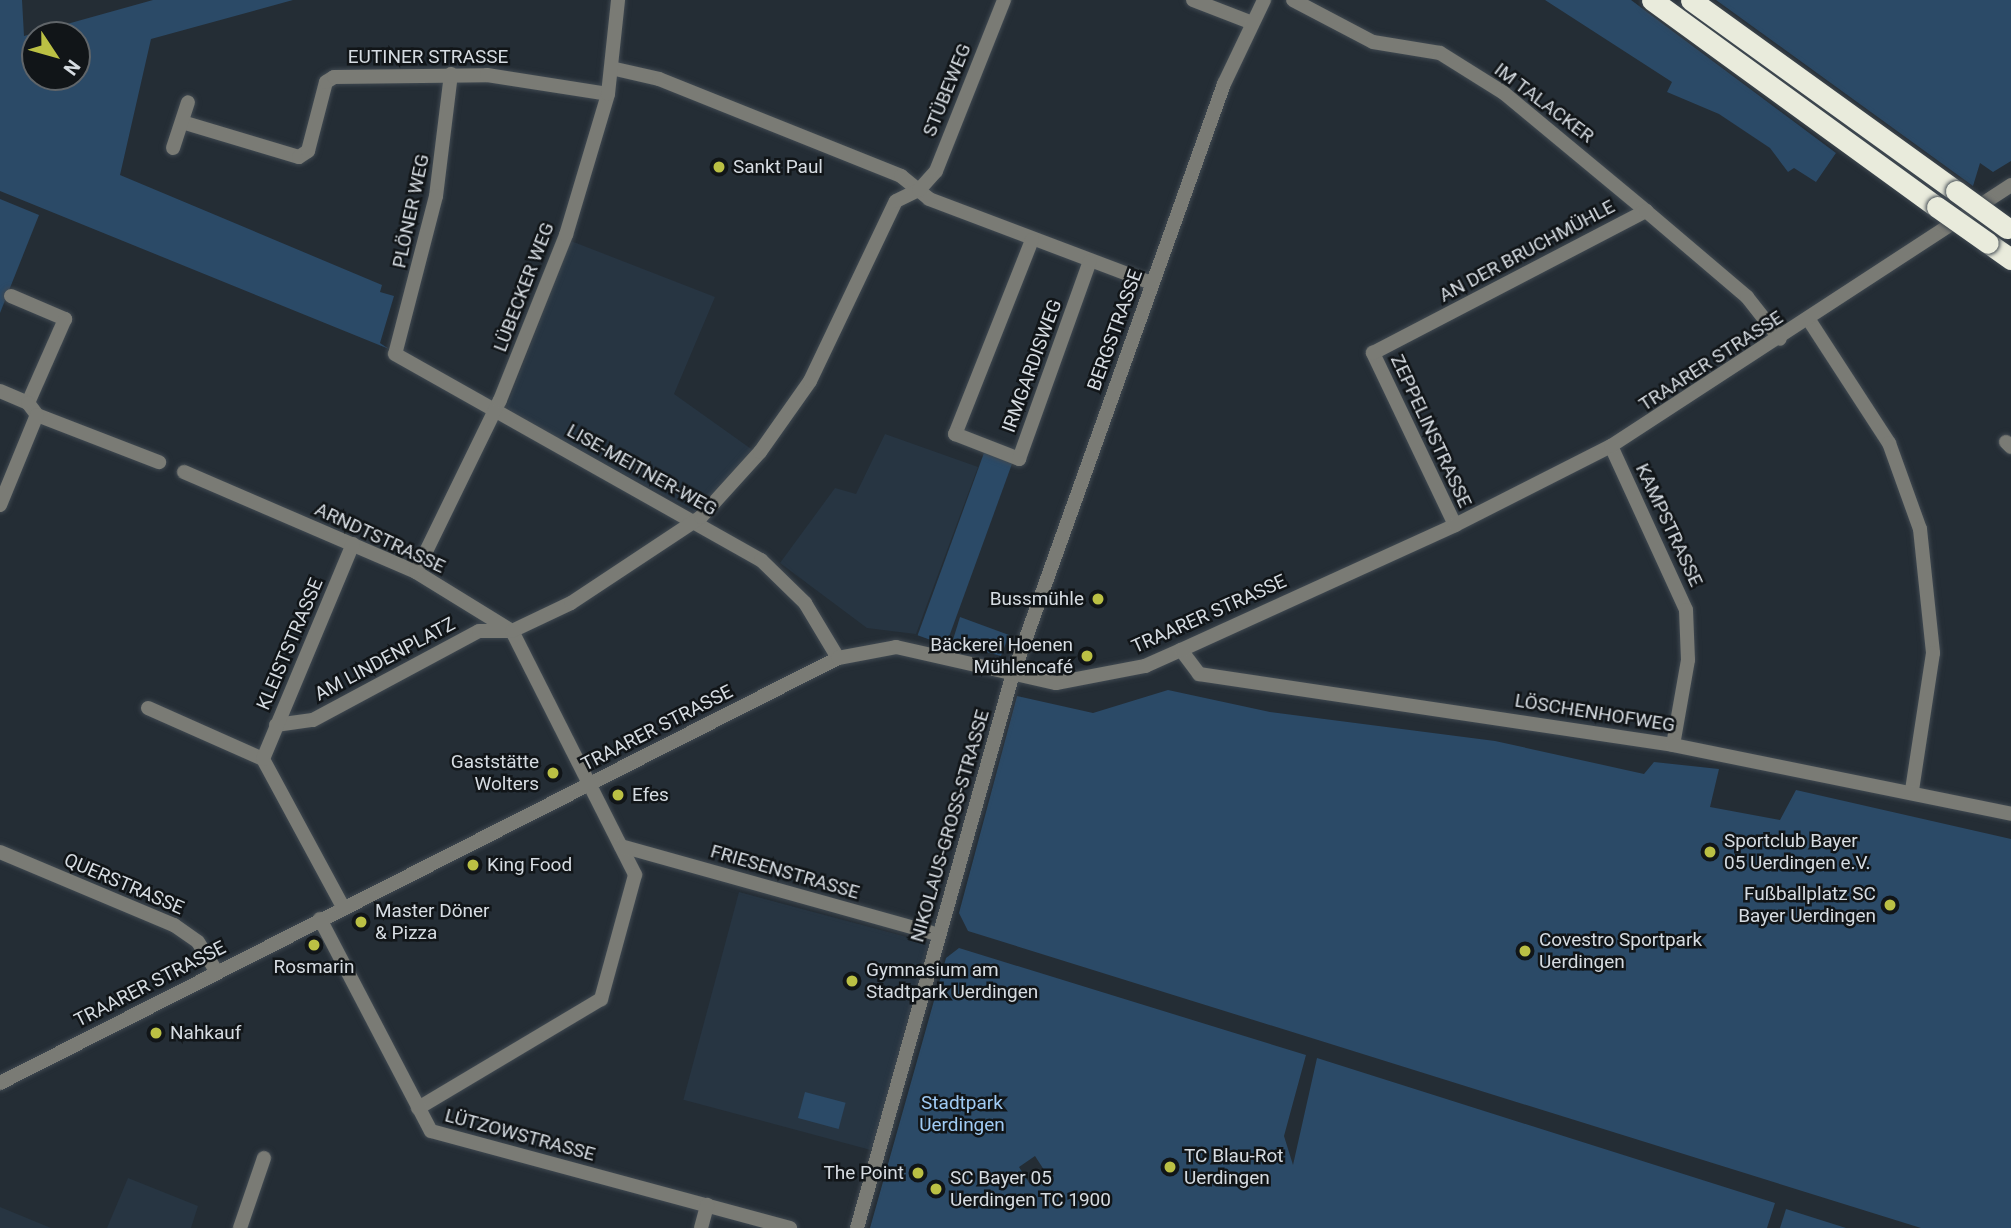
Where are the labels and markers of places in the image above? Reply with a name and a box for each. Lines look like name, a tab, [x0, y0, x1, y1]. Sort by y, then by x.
place label: Sankt Paul	[733, 156, 823, 178]
marker: Sankt Paul	[711, 159, 727, 175]
place label: Bussmühle	[990, 588, 1084, 610]
marker: Bussmühle	[1090, 591, 1106, 607]
place label: Bäckerei Hoenen Mühlencafé	[930, 634, 1073, 678]
marker: Bäckerei Hoenen Mühlencafé	[1079, 648, 1095, 664]
place label: Gaststätte Wolters	[451, 751, 539, 795]
marker: Gaststätte Wolters	[545, 765, 561, 781]
place label: Efes	[632, 784, 669, 806]
marker: Efes	[610, 787, 626, 803]
place label: Sportclub Bayer 05 Uerdingen e.V.	[1724, 830, 1871, 874]
marker: Sportclub Bayer 05 Uerdingen e.V.	[1702, 844, 1718, 860]
place label: King Food	[487, 854, 572, 876]
marker: King Food	[465, 857, 481, 873]
place label: Fußballplatz SC Bayer Uerdingen	[1738, 883, 1876, 927]
marker: Fußballplatz SC Bayer Uerdingen	[1882, 897, 1898, 913]
place label: Master Döner & Pizza	[375, 900, 489, 944]
marker: Master Döner & Pizza	[353, 914, 369, 930]
place label: Covestro Sportpark Uerdingen	[1539, 929, 1702, 973]
marker: Rosmarin	[306, 937, 322, 953]
marker: Covestro Sportpark Uerdingen	[1517, 943, 1533, 959]
place label: Rosmarin	[274, 956, 354, 978]
place label: Gymnasium am Stadtpark Uerdingen	[866, 959, 1038, 1003]
marker: Gymnasium am Stadtpark Uerdingen	[844, 973, 860, 989]
place label: Nahkauf	[170, 1022, 241, 1044]
marker: Nahkauf	[148, 1025, 164, 1041]
place label: TC Blau-Rot Uerdingen	[1184, 1145, 1283, 1189]
marker: TC Blau-Rot Uerdingen	[1162, 1159, 1178, 1175]
place label: The Point	[823, 1162, 904, 1184]
marker: The Point	[910, 1165, 926, 1181]
place label: SC Bayer 05 Uerdingen TC 1900	[950, 1167, 1111, 1211]
marker: SC Bayer 05 Uerdingen TC 1900	[928, 1181, 944, 1197]

